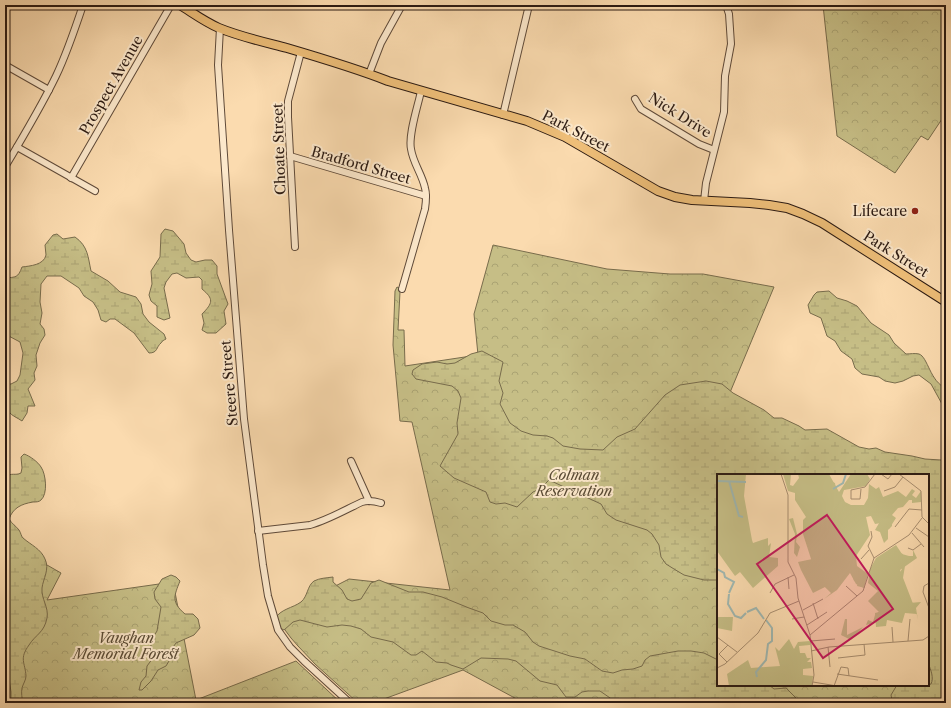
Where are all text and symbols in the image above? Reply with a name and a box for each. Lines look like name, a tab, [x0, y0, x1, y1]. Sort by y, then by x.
street label: Prospect Avenue	[75, 32, 147, 138]
street label: Nick Drive	[645, 89, 715, 142]
street label: Choate Street	[268, 103, 290, 195]
street label: Park Street	[539, 106, 613, 156]
street label: Bradford Street	[309, 142, 413, 188]
place label: Lifecare	[853, 202, 907, 220]
marker: Lifecare	[910, 206, 920, 216]
street label: Park Street	[860, 227, 932, 281]
street label: Steere Street	[216, 339, 242, 427]
park label: Colman Reservation	[535, 466, 612, 500]
inset map	[717, 474, 929, 686]
park label: Vaughan Memorial Forest	[71, 629, 180, 663]

